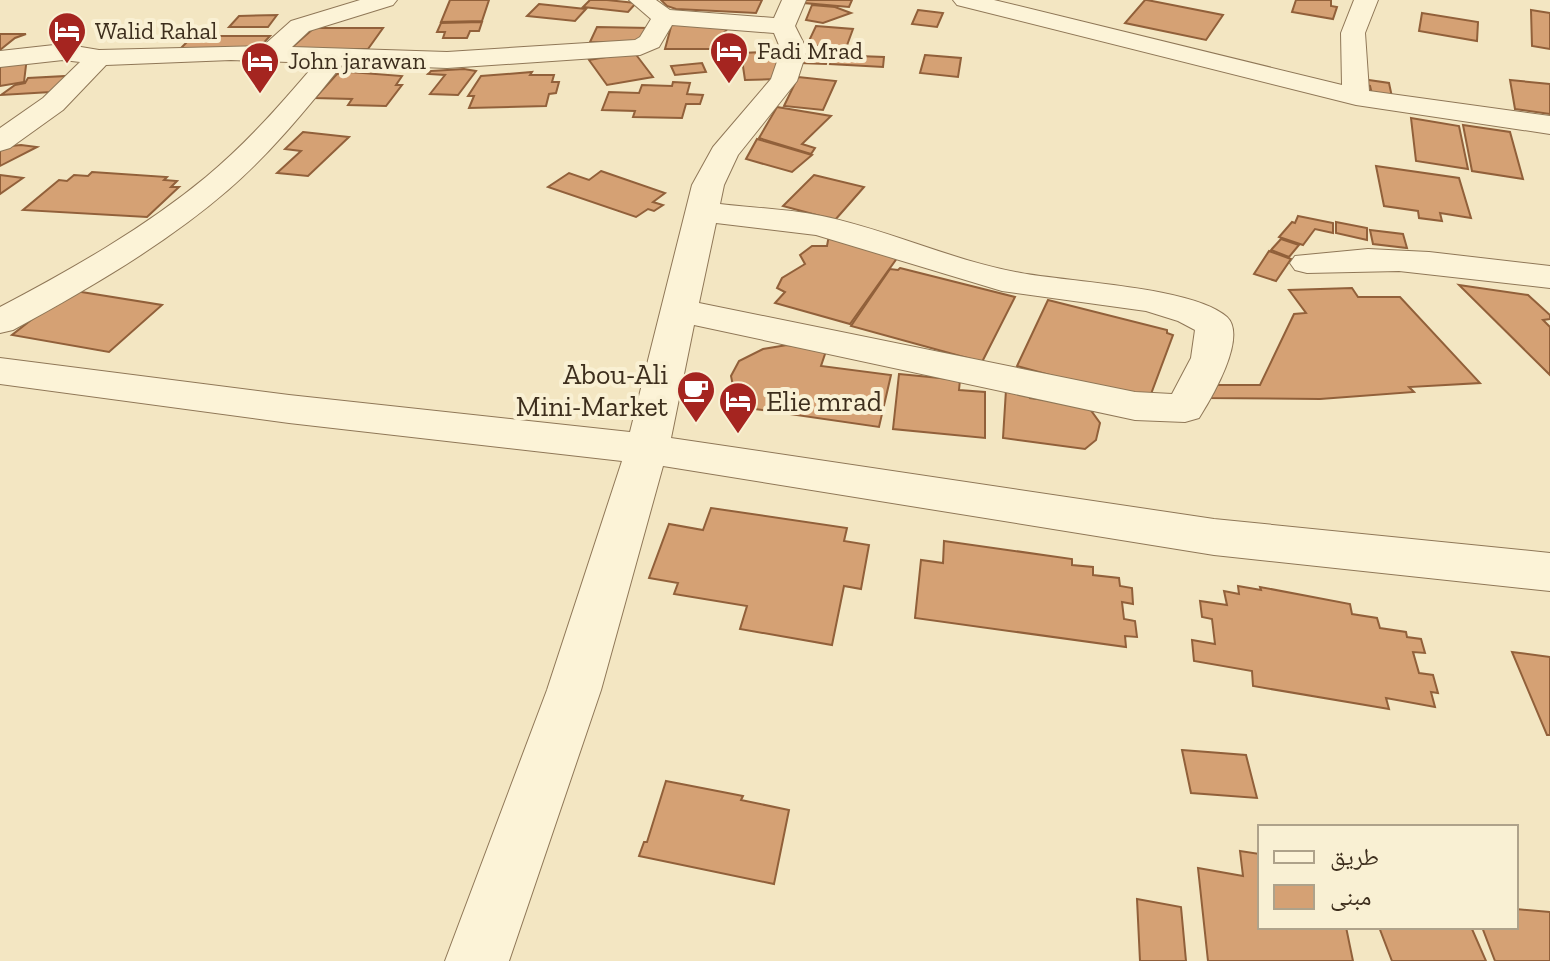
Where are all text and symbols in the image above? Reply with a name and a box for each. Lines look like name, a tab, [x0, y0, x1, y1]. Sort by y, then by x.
hotel icon: Walid Rahal	[46, 10, 88, 65]
place label: Walid Rahal	[95, 16, 218, 45]
hotel icon: Fadi Mrad	[708, 30, 750, 85]
place label: Fadi Mrad	[757, 36, 863, 65]
hotel icon: John jarawan	[239, 40, 281, 95]
place label: John jarawan	[288, 46, 426, 75]
place label: Abou-Ali Mini-Market	[516, 358, 669, 423]
cafe icon: Abou-Ali Mini-Market	[675, 369, 717, 424]
hotel icon: Elie mrad	[717, 380, 759, 435]
place label: Elie mrad	[766, 385, 882, 418]
legend	[1258, 825, 1518, 929]
text: طريق	[1330, 842, 1379, 871]
text: مبنى	[1330, 882, 1371, 911]

